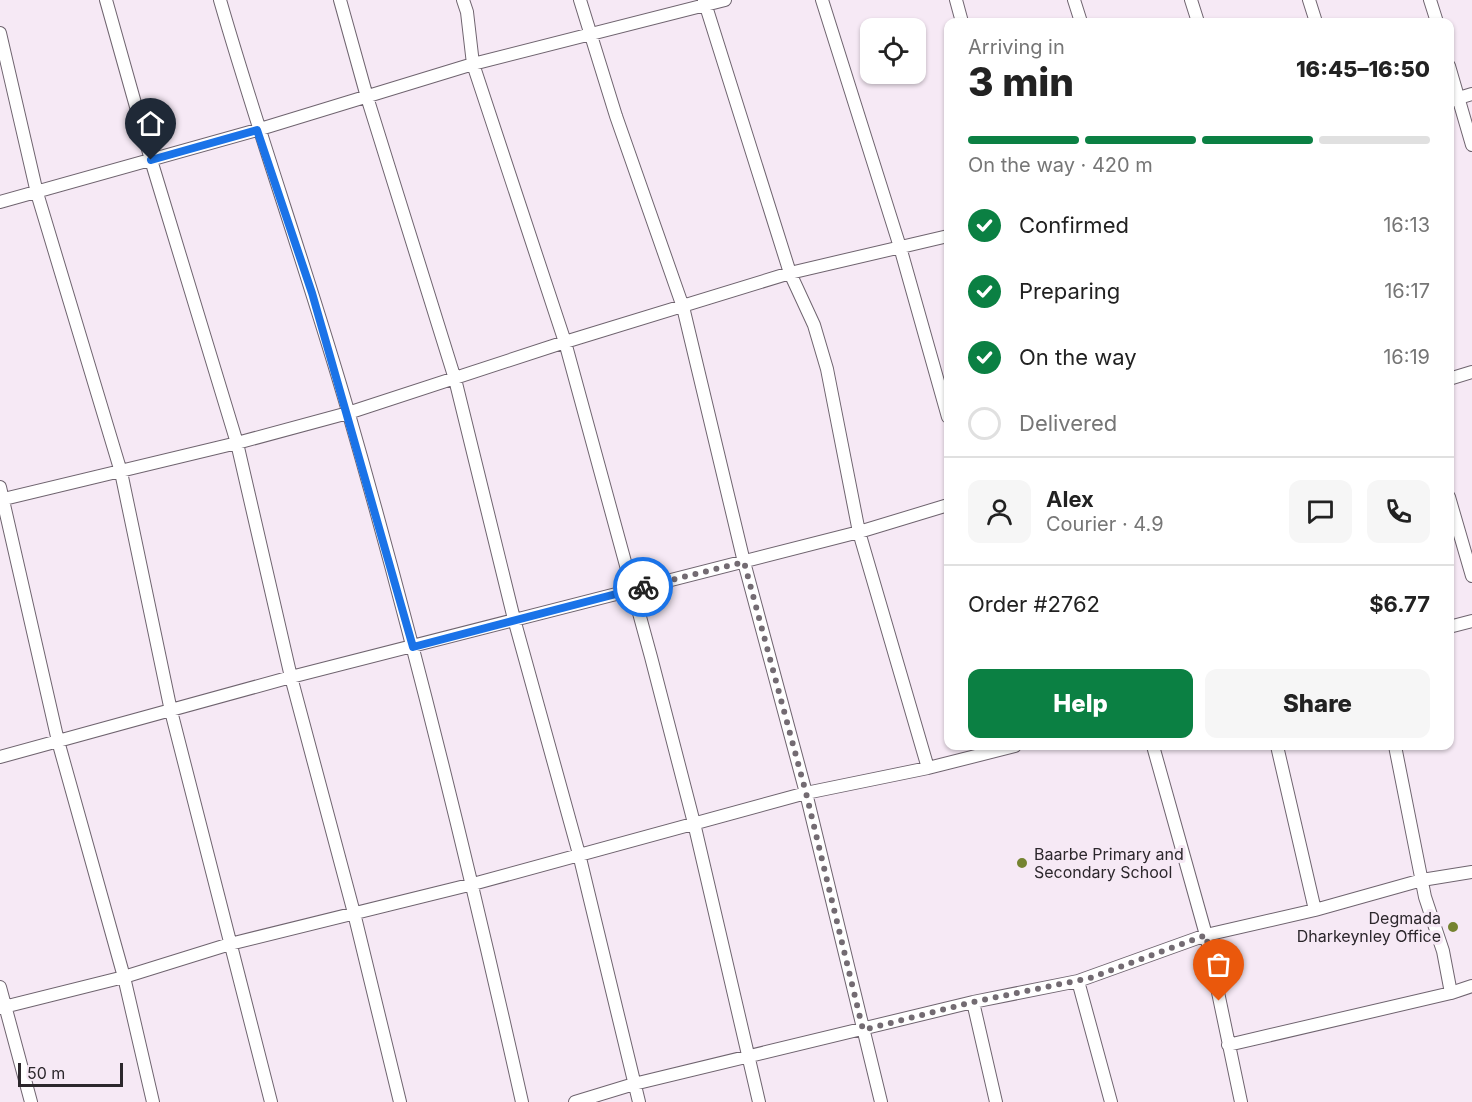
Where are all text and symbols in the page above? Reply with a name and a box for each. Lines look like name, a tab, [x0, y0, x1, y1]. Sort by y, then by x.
map controls	[860, 18, 926, 84]
button: locate	[860, 18, 926, 84]
text: Arriving in	[968, 35, 1065, 59]
text: 16:45–16:50	[1296, 56, 1430, 82]
text: 3 min	[968, 58, 1074, 105]
pin	[125, 98, 176, 160]
icon: home	[134, 107, 167, 140]
text: On the way · 420 m	[968, 153, 1153, 177]
icon: check	[968, 209, 1001, 242]
text: Confirmed	[1019, 212, 1129, 238]
text: 16:13	[1383, 213, 1430, 237]
icon: check	[968, 275, 1001, 308]
text: Preparing	[1019, 278, 1120, 304]
text: 16:17	[1384, 279, 1430, 303]
icon: check	[968, 341, 1001, 374]
text: On the way	[1019, 344, 1137, 370]
text: 16:19	[1383, 345, 1430, 369]
text: Delivered	[1019, 410, 1117, 436]
button: person	[968, 480, 1031, 543]
button: chat	[1289, 480, 1352, 543]
button: phone	[1367, 480, 1430, 543]
text: Alex	[1046, 486, 1094, 512]
text: Courier · 4.9	[1046, 512, 1164, 536]
courier	[613, 557, 673, 617]
icon: bike	[627, 571, 660, 604]
text: Order #2762	[968, 591, 1100, 617]
text: $6.77	[1369, 591, 1430, 617]
button: Help	[968, 669, 1193, 738]
button: Share	[1205, 669, 1430, 738]
place label: Baarbe Primary and Secondary School	[1034, 844, 1184, 882]
marker: Baarbe Primary and Secondary School	[1015, 856, 1029, 870]
place label: Degmada Dharkeynley Office	[1297, 908, 1441, 946]
marker: Degmada Dharkeynley Office	[1446, 920, 1460, 934]
pin	[1193, 939, 1244, 1001]
icon: bag	[1202, 948, 1235, 981]
scale bar	[18, 1060, 123, 1088]
text: 50 m	[27, 1063, 65, 1083]

